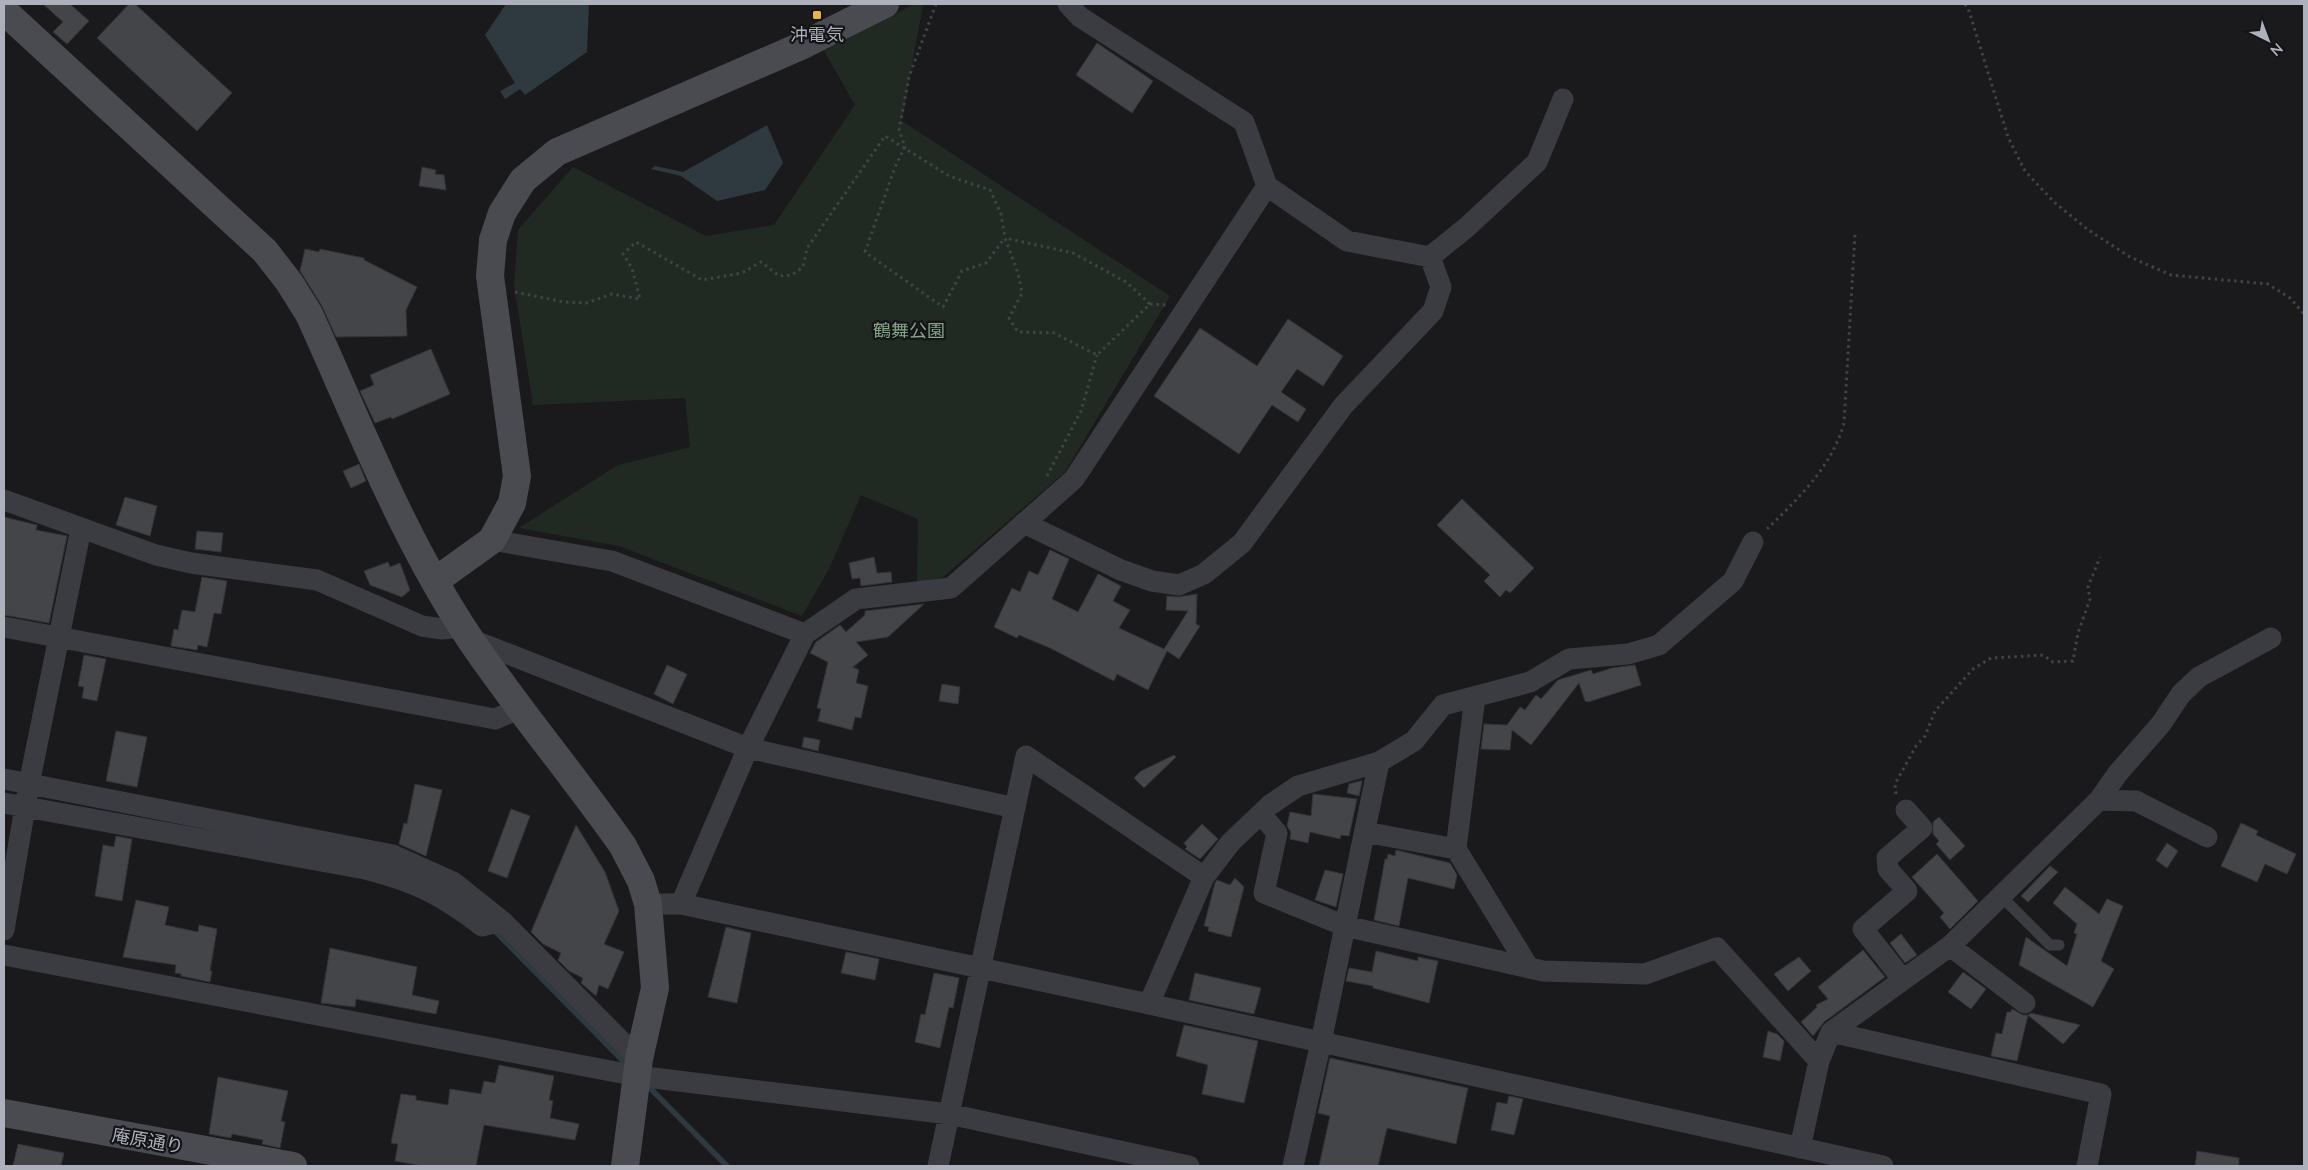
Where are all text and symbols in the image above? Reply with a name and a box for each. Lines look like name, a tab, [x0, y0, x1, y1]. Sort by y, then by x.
marker: 沖電気	[811, 9, 823, 21]
north arrow	[2243, 15, 2293, 65]
place label: 沖電気	[790, 23, 844, 45]
text: N	[2267, 40, 2287, 60]
park label: 鶴舞公園	[873, 319, 945, 341]
street label: 庵原通り	[111, 1123, 185, 1157]

